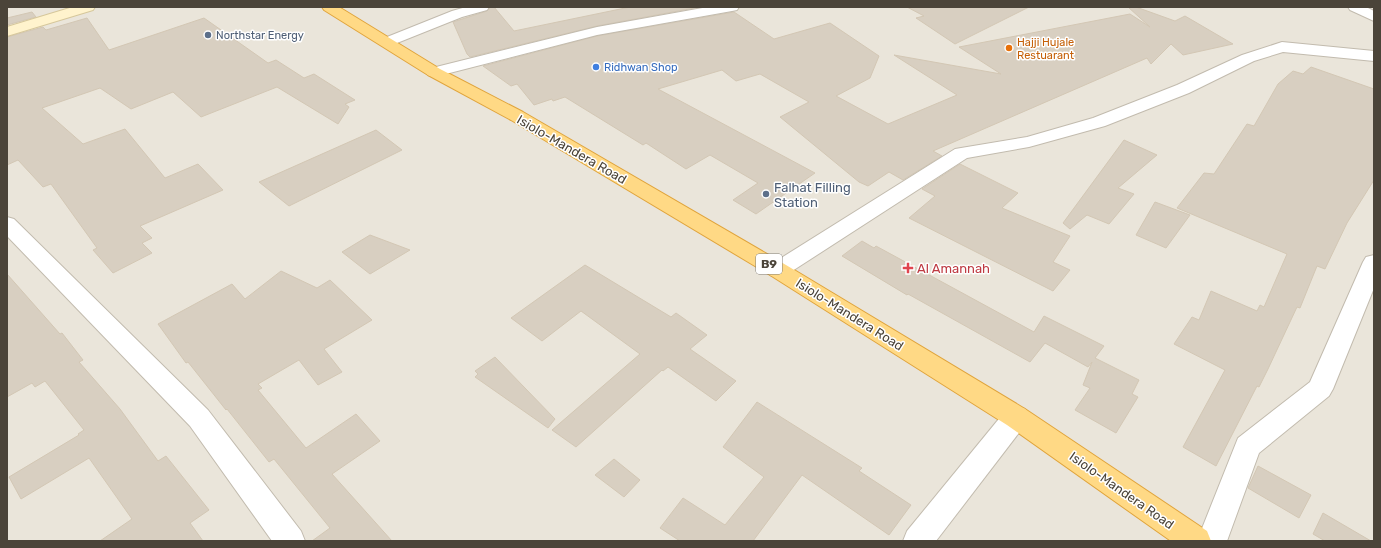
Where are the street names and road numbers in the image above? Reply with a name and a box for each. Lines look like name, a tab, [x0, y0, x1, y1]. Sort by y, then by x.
street label: Isiolo-Mandera Road	[514, 112, 629, 187]
road number: B9	[756, 254, 782, 274]
street label: Isiolo-Mandera Road	[793, 275, 906, 354]
street label: Isiolo-Mandera Road	[1067, 449, 1177, 532]

